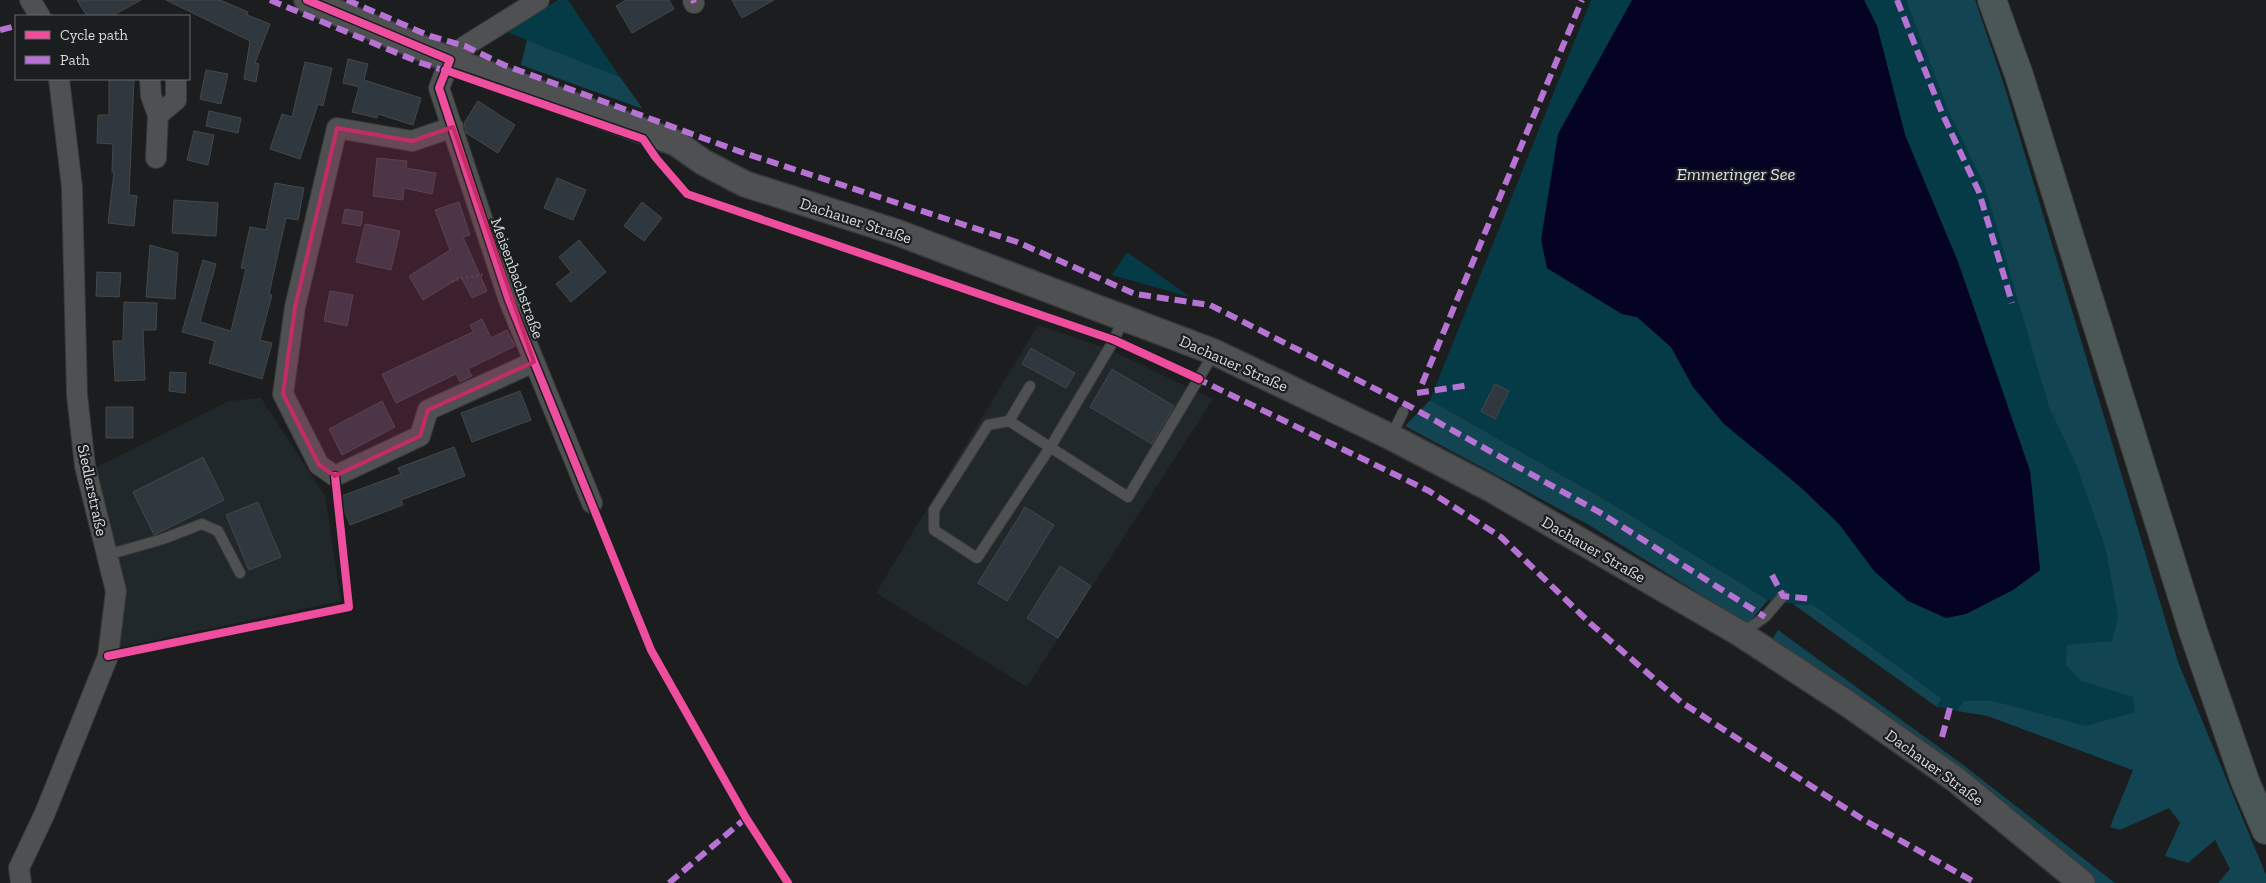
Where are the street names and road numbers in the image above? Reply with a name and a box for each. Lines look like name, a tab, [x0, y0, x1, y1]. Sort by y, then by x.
street label: Dachauer Straße	[798, 193, 914, 248]
street label: Meisenbachstraße	[487, 215, 548, 341]
street label: Dachauer Straße	[1177, 331, 1291, 396]
street label: Siedlerstraße	[74, 443, 111, 538]
street label: Dachauer Straße	[1539, 512, 1649, 587]
street label: Dachauer Straße	[1882, 725, 1987, 809]

